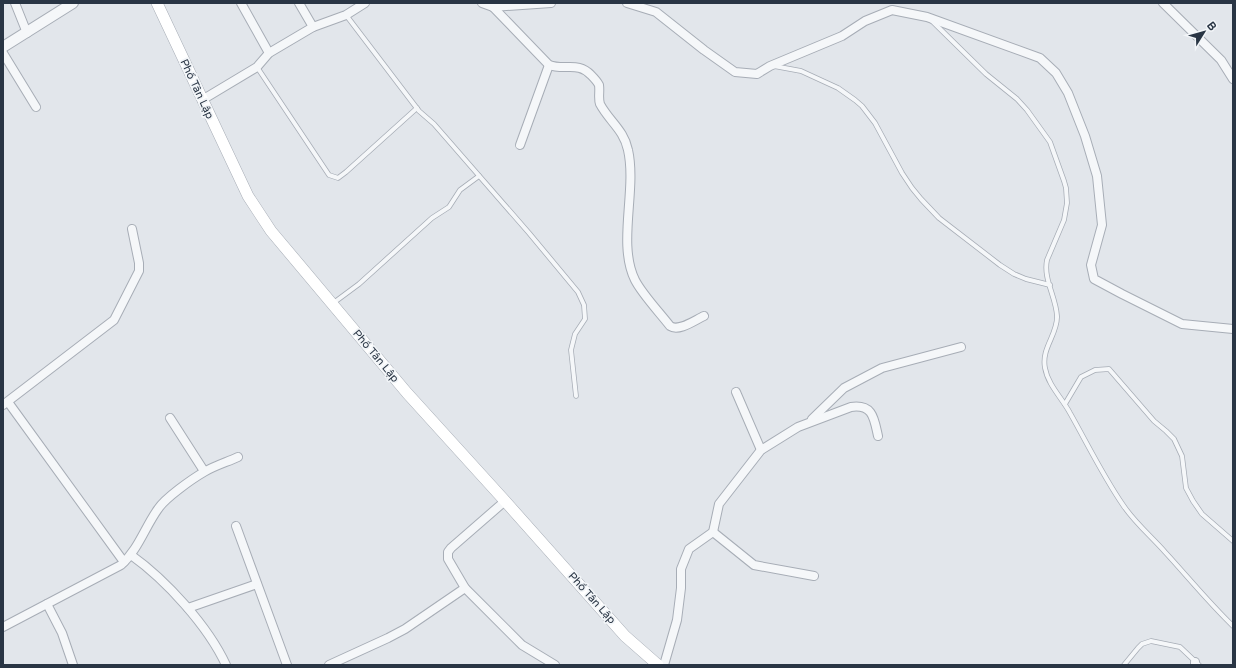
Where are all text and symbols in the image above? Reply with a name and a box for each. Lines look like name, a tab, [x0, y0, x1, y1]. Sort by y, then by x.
north arrow	[1184, 12, 1224, 52]
text: B	[1204, 19, 1219, 34]
street label: Phố Tân Lập	[177, 57, 217, 121]
street label: Phố Tân Lập	[350, 327, 402, 385]
street label: Phố Tân Lập	[566, 570, 618, 626]

